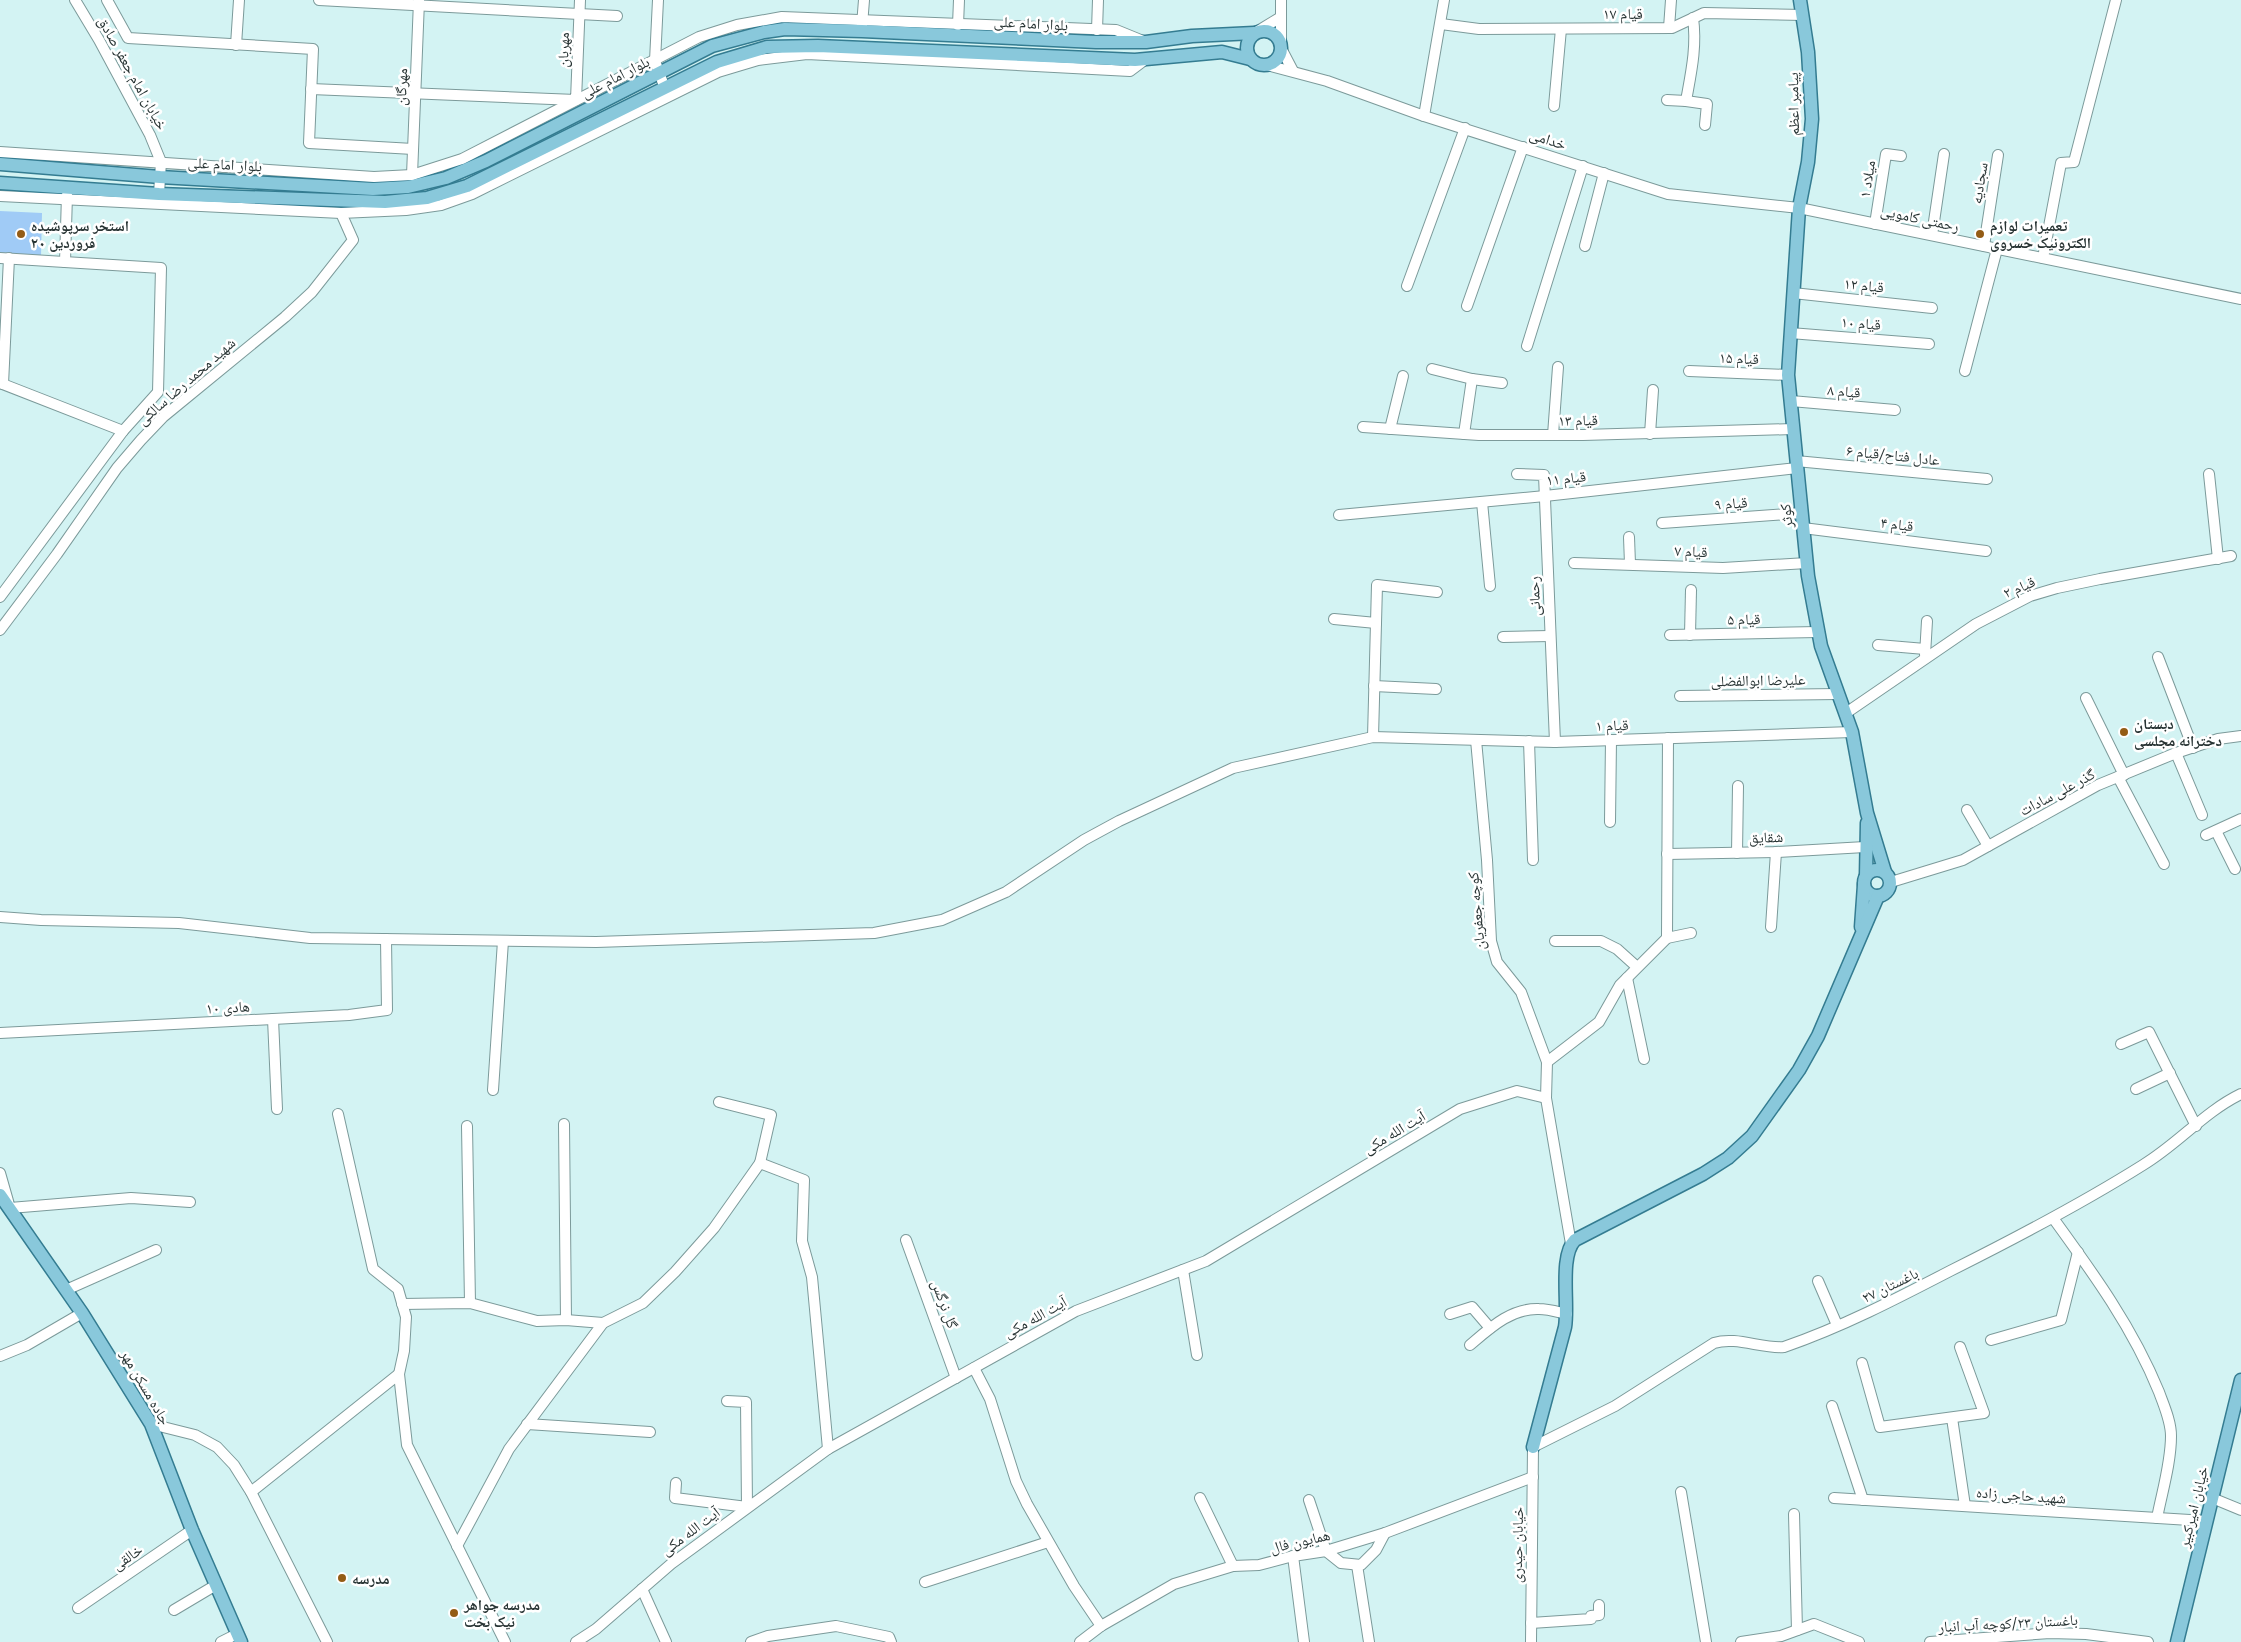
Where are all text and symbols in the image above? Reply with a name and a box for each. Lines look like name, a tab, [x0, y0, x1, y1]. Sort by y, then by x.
street label: قیام ۱۷	[1603, 4, 1643, 24]
street label: بلوار امام علی	[993, 12, 1069, 35]
street label: خیابان امام جعفر صادق	[93, 13, 172, 134]
street label: مهربان	[553, 32, 574, 68]
street label: بلوار امام علی	[578, 52, 653, 103]
street label: مهرگان	[391, 68, 412, 106]
street label: پیامبر اعظم	[1783, 72, 1804, 136]
street label: خدامی	[1527, 124, 1569, 155]
street label: بلوار امام علی	[187, 153, 263, 176]
street label: میلاد ۱	[1855, 159, 1879, 199]
street label: سجادیه	[1966, 161, 1992, 205]
street label: رحمتی کامویی	[1879, 200, 1961, 237]
place label: استخر سرپوشیده ۲۰ فروردین	[31, 216, 129, 252]
place label: تعمیرات لوازم الکترونیک خسروی	[1990, 216, 2091, 252]
marker: استخر سرپوشیده ۲۰ فروردین	[15, 228, 27, 240]
marker: تعمیرات لوازم الکترونیک خسروی	[1974, 228, 1986, 240]
street label: قیام ۱۲	[1843, 273, 1885, 298]
street label: قیام ۱۰	[1840, 312, 1882, 335]
street label: شهید محمد رضا سالکی	[133, 333, 240, 430]
street label: قیام ۱۵	[1719, 348, 1759, 369]
street label: قیام ۸	[1827, 380, 1861, 403]
street label: قیام ۱۳	[1558, 410, 1598, 431]
street label: عادل فتاح/قیام ۶	[1845, 441, 1941, 470]
street label: قیام ۱۱	[1545, 466, 1587, 491]
street label: قیام ۹	[1714, 492, 1748, 515]
street label: کوثر	[1775, 503, 1797, 530]
street label: قیام ۴	[1879, 513, 1915, 536]
street label: قیام ۷	[1674, 541, 1708, 562]
street label: قیام ۲	[2000, 572, 2038, 603]
street label: رحمانی	[1524, 576, 1545, 616]
street label: قیام ۵	[1727, 609, 1761, 630]
street label: علیرضا ابوالفضلی	[1710, 670, 1806, 691]
place label: دبستان دخترانه مجلسی	[2134, 714, 2222, 750]
street label: قیام ۱	[1595, 715, 1629, 736]
marker: دبستان دخترانه مجلسی	[2118, 726, 2130, 738]
street label: گذر علی سادات	[2016, 764, 2099, 821]
street label: شقایق	[1749, 827, 1784, 848]
street label: کوچه جعفریان	[1463, 871, 1490, 951]
street label: هادی ۱۰	[206, 996, 250, 1019]
street label: آیت الله مکی	[1359, 1105, 1430, 1159]
street label: باغستان ۲۷	[1859, 1263, 1922, 1308]
street label: گل نرگس	[927, 1277, 963, 1332]
street label: آیت الله مکی	[1000, 1291, 1071, 1343]
street label: جاده مسکن مهر	[115, 1345, 175, 1429]
street label: خیابان امیرکبیر	[2174, 1464, 2213, 1551]
street label: شهید حاجی زاده	[1975, 1482, 2067, 1509]
street label: آیت الله مکی	[657, 1502, 725, 1560]
street label: خیابان حیدری	[1507, 1506, 1528, 1583]
street label: همایون فال	[1268, 1525, 1332, 1558]
street label: خالقی	[108, 1540, 147, 1575]
place label: مدرسه	[352, 1569, 390, 1588]
marker: مدرسه	[336, 1572, 348, 1584]
place label: مدرسه جواهر نیک بخت	[463, 1595, 540, 1631]
marker: مدرسه جواهر نیک بخت	[448, 1607, 460, 1619]
street label: باغستان ۲۳/کوچه آب انبار	[1937, 1610, 2078, 1637]

